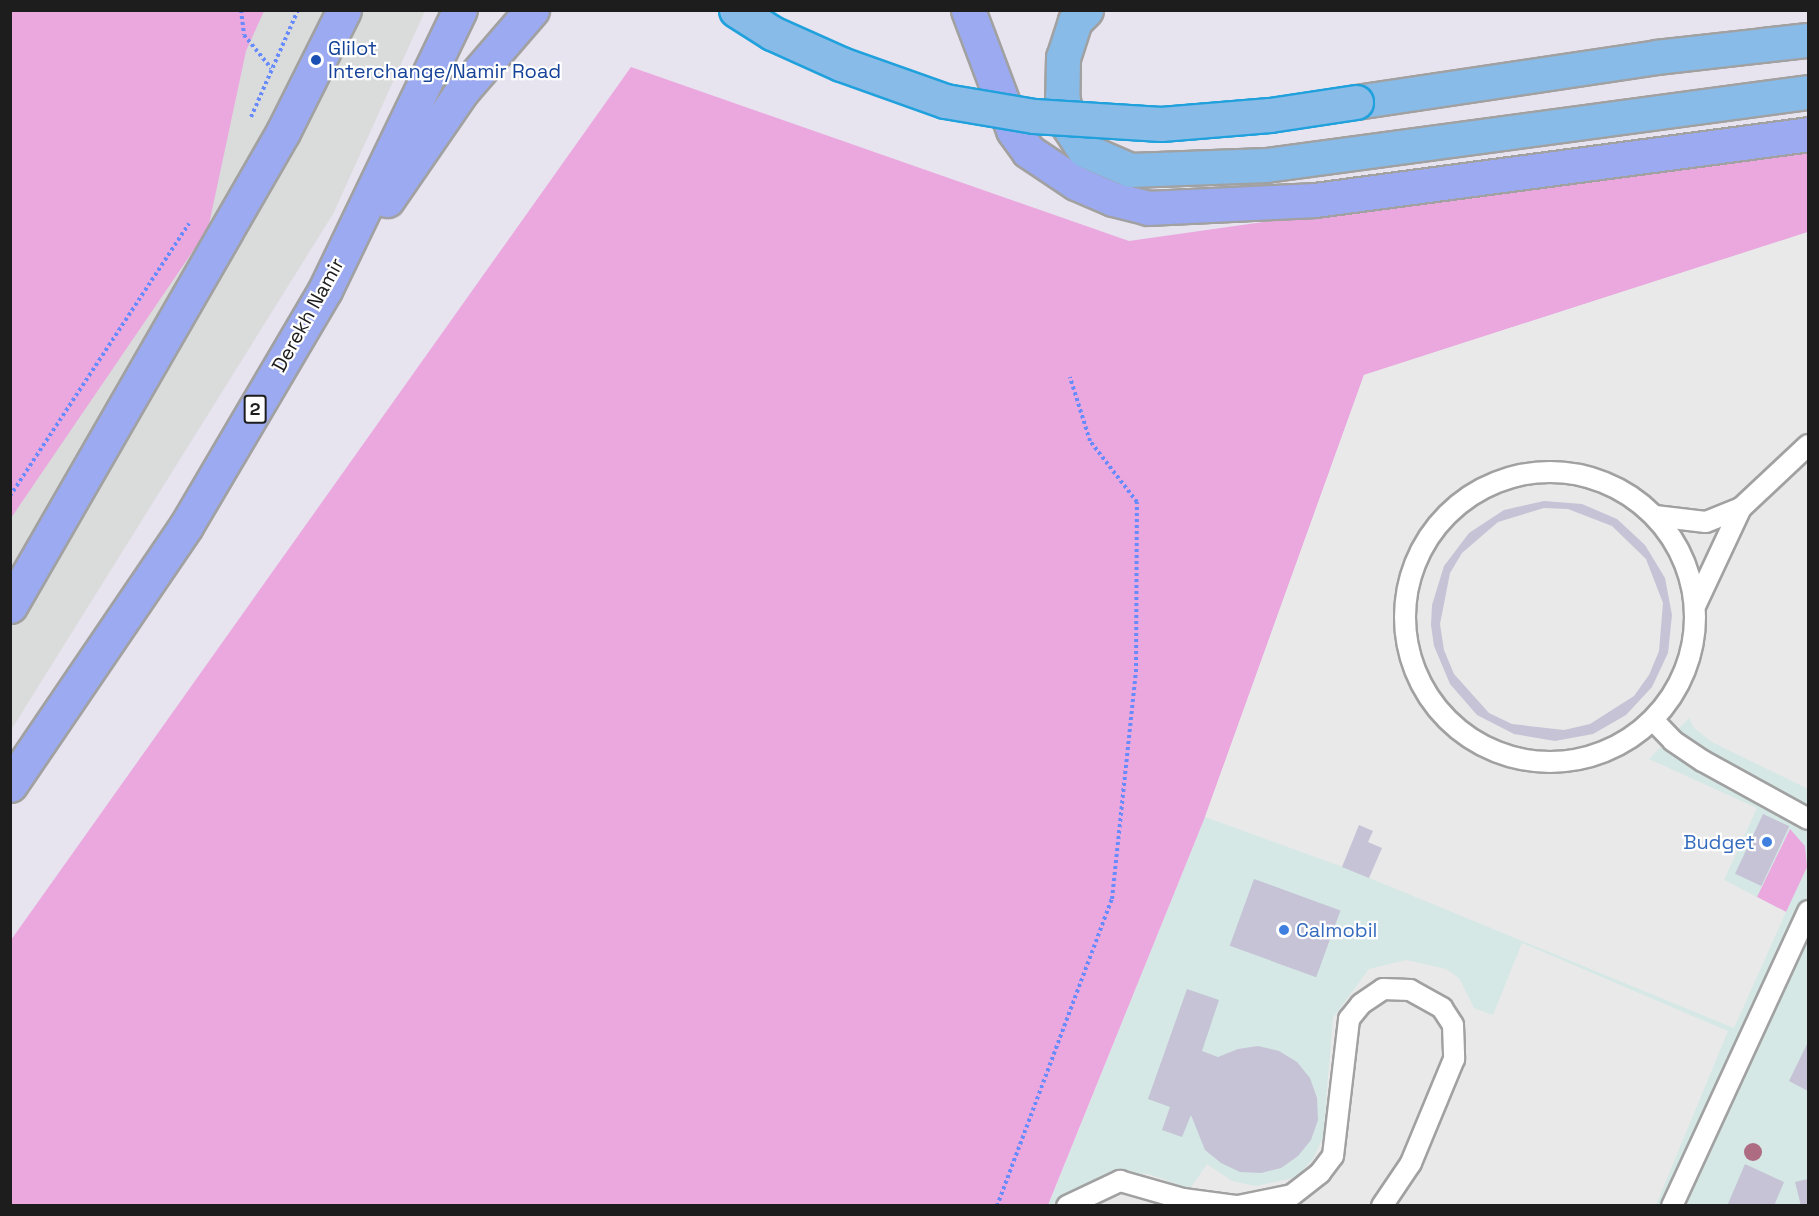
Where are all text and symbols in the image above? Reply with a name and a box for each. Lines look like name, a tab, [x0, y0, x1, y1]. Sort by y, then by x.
place label: Glilot Interchange/Namir Road	[328, 36, 561, 83]
marker: Glilot Interchange/Namir Road	[309, 53, 323, 67]
street label: Derekh Namir	[267, 254, 349, 376]
road number: 2	[243, 394, 267, 424]
place label: Budget	[1683, 830, 1755, 854]
marker: Budget	[1760, 835, 1774, 849]
place label: Calmobil	[1296, 918, 1377, 942]
marker: Calmobil	[1277, 923, 1291, 937]

